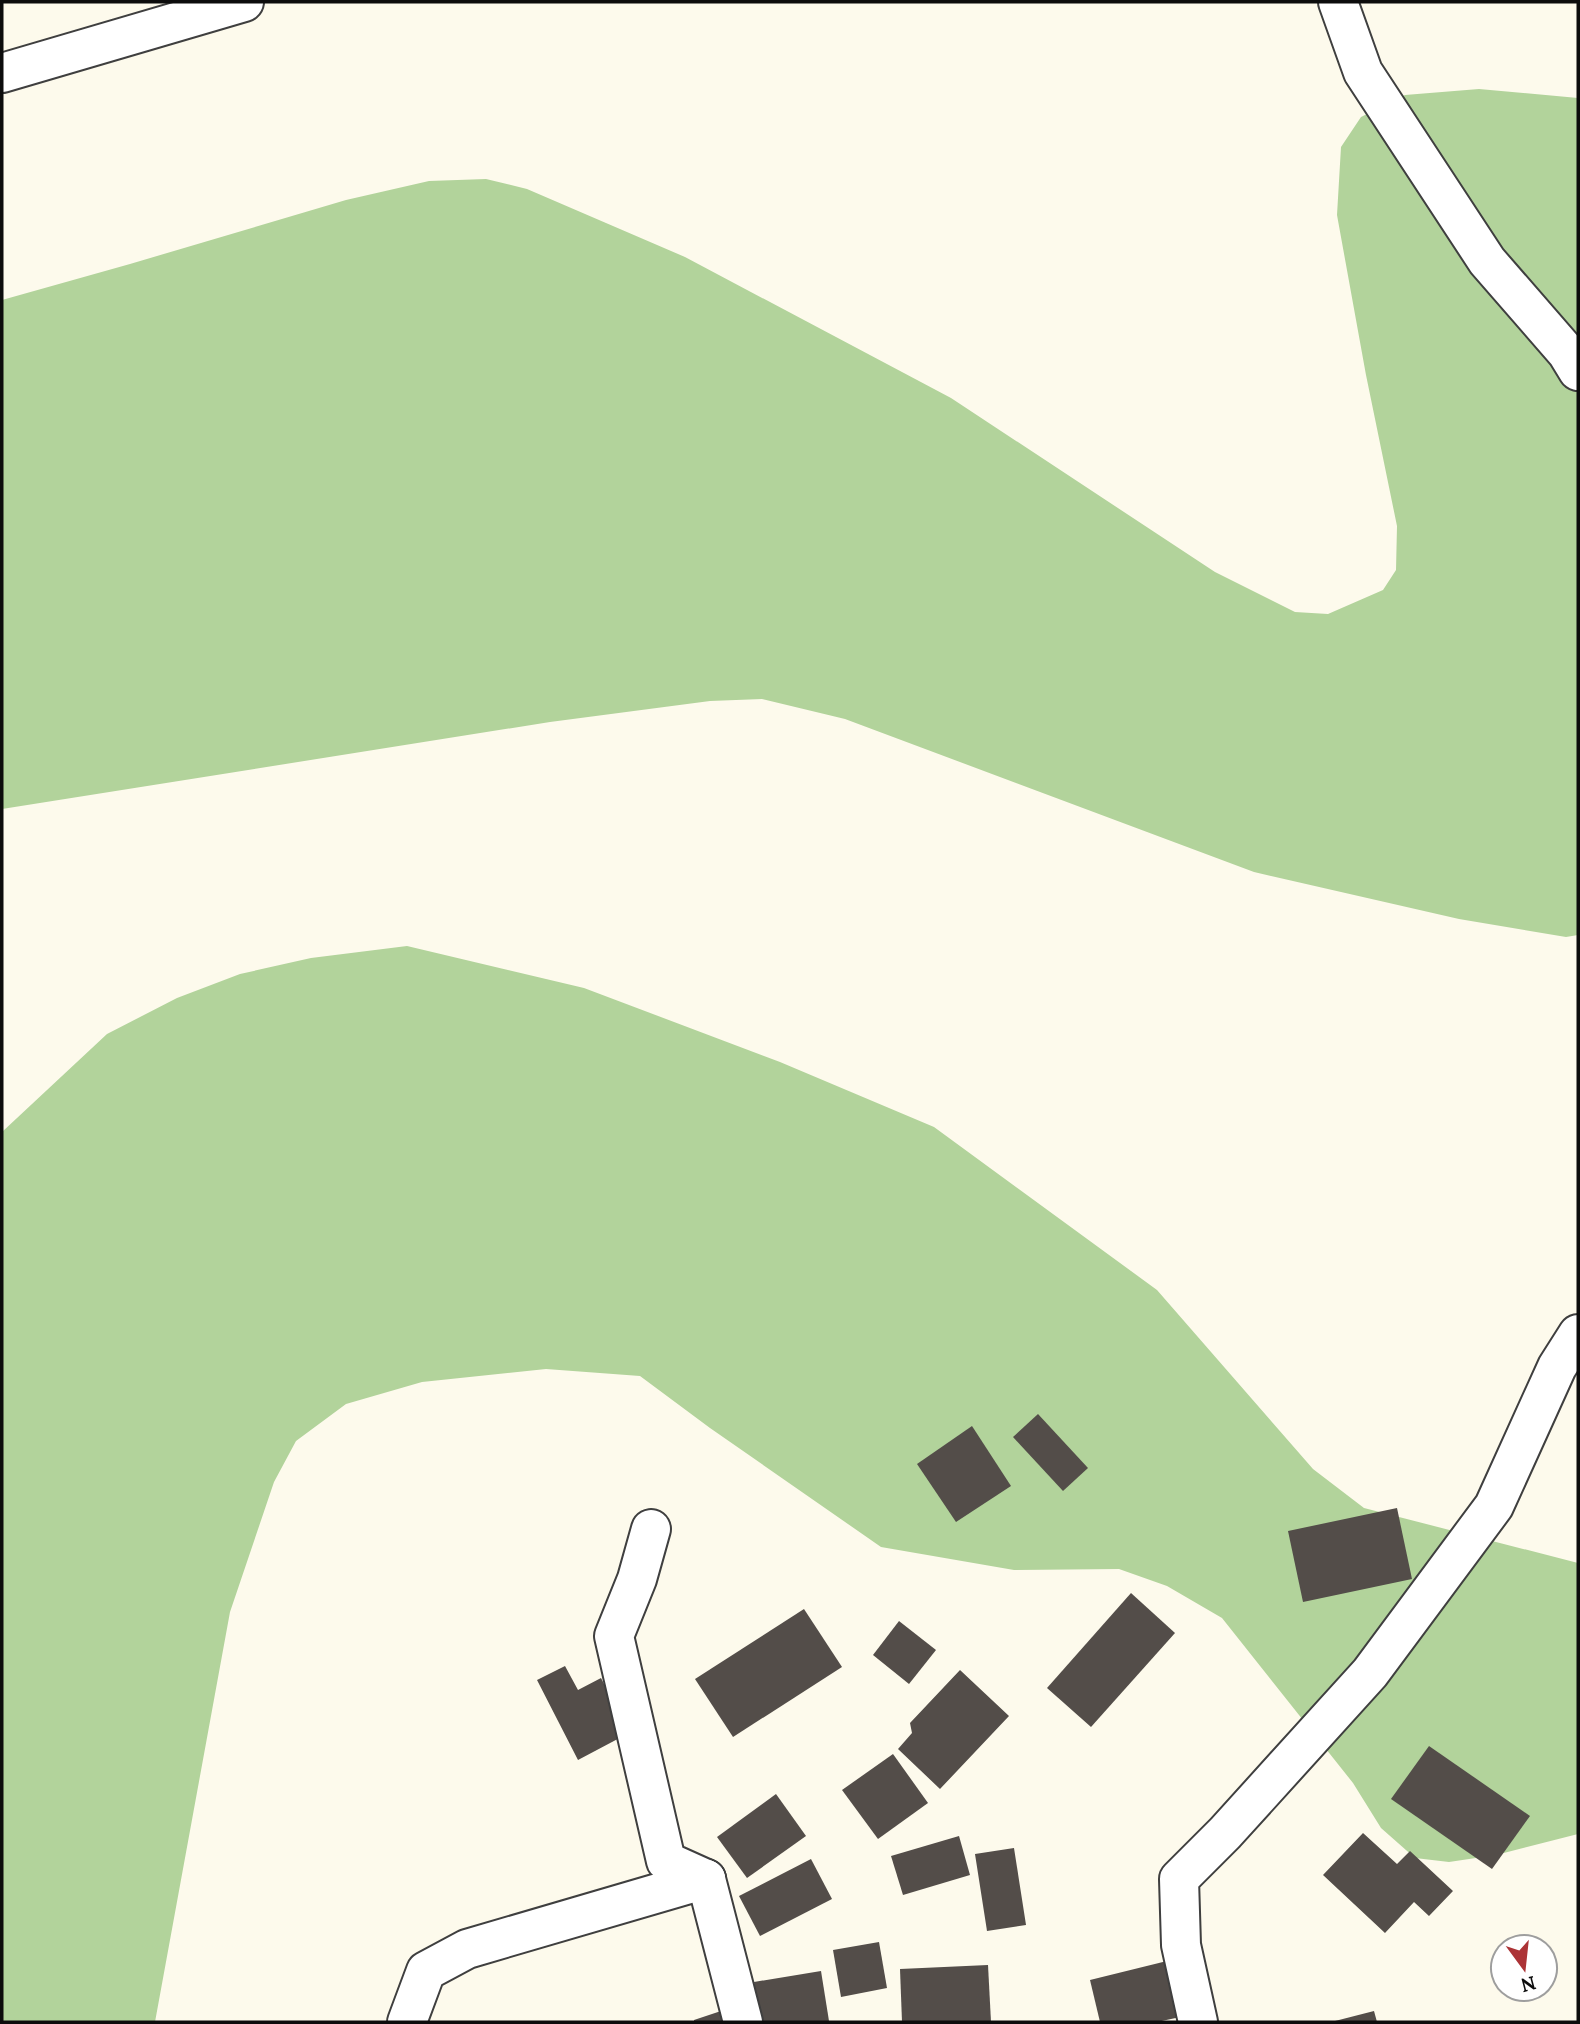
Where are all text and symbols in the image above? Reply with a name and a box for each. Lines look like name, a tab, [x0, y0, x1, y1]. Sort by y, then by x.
north arrow	[1489, 1933, 1559, 2003]
text: N	[1518, 1971, 1539, 1998]

